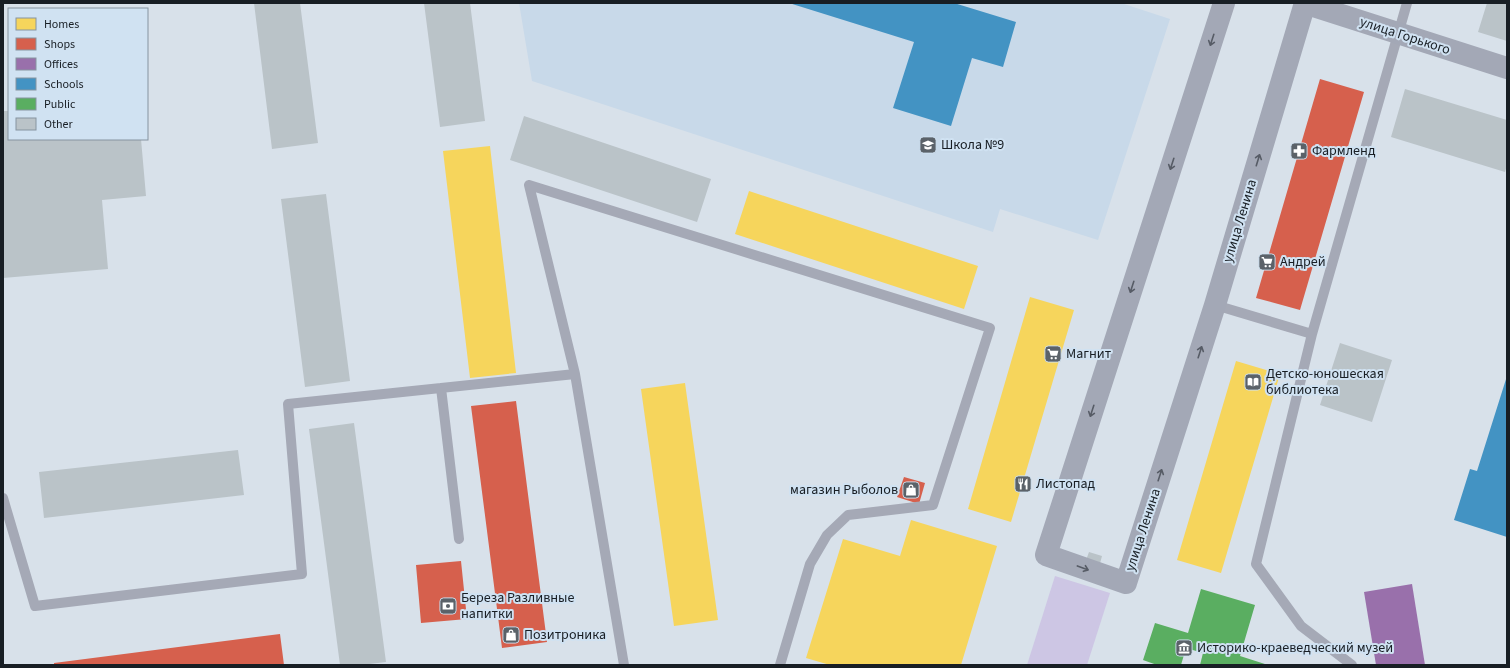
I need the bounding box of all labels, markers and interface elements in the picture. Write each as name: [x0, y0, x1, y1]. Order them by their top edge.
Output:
legend: [8, 8, 148, 140]
street label: улица Горького: [1357, 12, 1453, 60]
text: Homes: [44, 16, 79, 33]
one-way arrow: [1208, 34, 1216, 46]
text: Shops: [44, 36, 75, 53]
text: Offices: [44, 56, 78, 73]
text: Schools: [44, 76, 84, 93]
text: Public: [44, 96, 76, 113]
text: Other: [44, 116, 74, 133]
school or university icon: Школа №9: [918, 135, 938, 155]
place label: Школа №9: [941, 135, 1004, 155]
pharmacy icon: Фармленд: [1289, 141, 1309, 161]
place label: Фармленд: [1312, 141, 1376, 161]
one-way arrow: [1255, 154, 1262, 167]
one-way arrow: [1168, 157, 1175, 170]
street label: улица Ленина: [1218, 177, 1262, 265]
supermarket icon: Андрей: [1257, 252, 1277, 272]
place label: Андрей: [1280, 252, 1326, 272]
one-way arrow: [1128, 281, 1135, 294]
supermarket icon: Магнит: [1043, 344, 1063, 364]
place label: Магнит: [1066, 344, 1112, 364]
one-way arrow: [1197, 345, 1204, 358]
place label: Детско-юношеская библиотека: [1266, 364, 1384, 400]
library icon: Детско-юношеская библиотека: [1243, 372, 1263, 392]
one-way arrow: [1088, 404, 1095, 417]
one-way arrow: [1157, 469, 1164, 482]
restaurant icon: Листопад: [1013, 474, 1033, 494]
place label: Листопад: [1036, 474, 1096, 494]
place label: магазин Рыболов: [790, 480, 898, 500]
shop icon: магазин Рыболов: [901, 480, 921, 500]
street label: улица Ленина: [1120, 486, 1166, 574]
one-way arrow: [1077, 564, 1089, 572]
place label: Береза Разливные напитки: [461, 588, 575, 624]
bank icon: Береза Разливные напитки: [438, 596, 458, 616]
shop icon: Позитроника: [501, 625, 521, 645]
place label: Позитроника: [524, 625, 606, 645]
museum icon: Историко-краеведческий музей: [1174, 638, 1194, 658]
place label: Историко-краеведческий музей: [1197, 638, 1393, 658]

